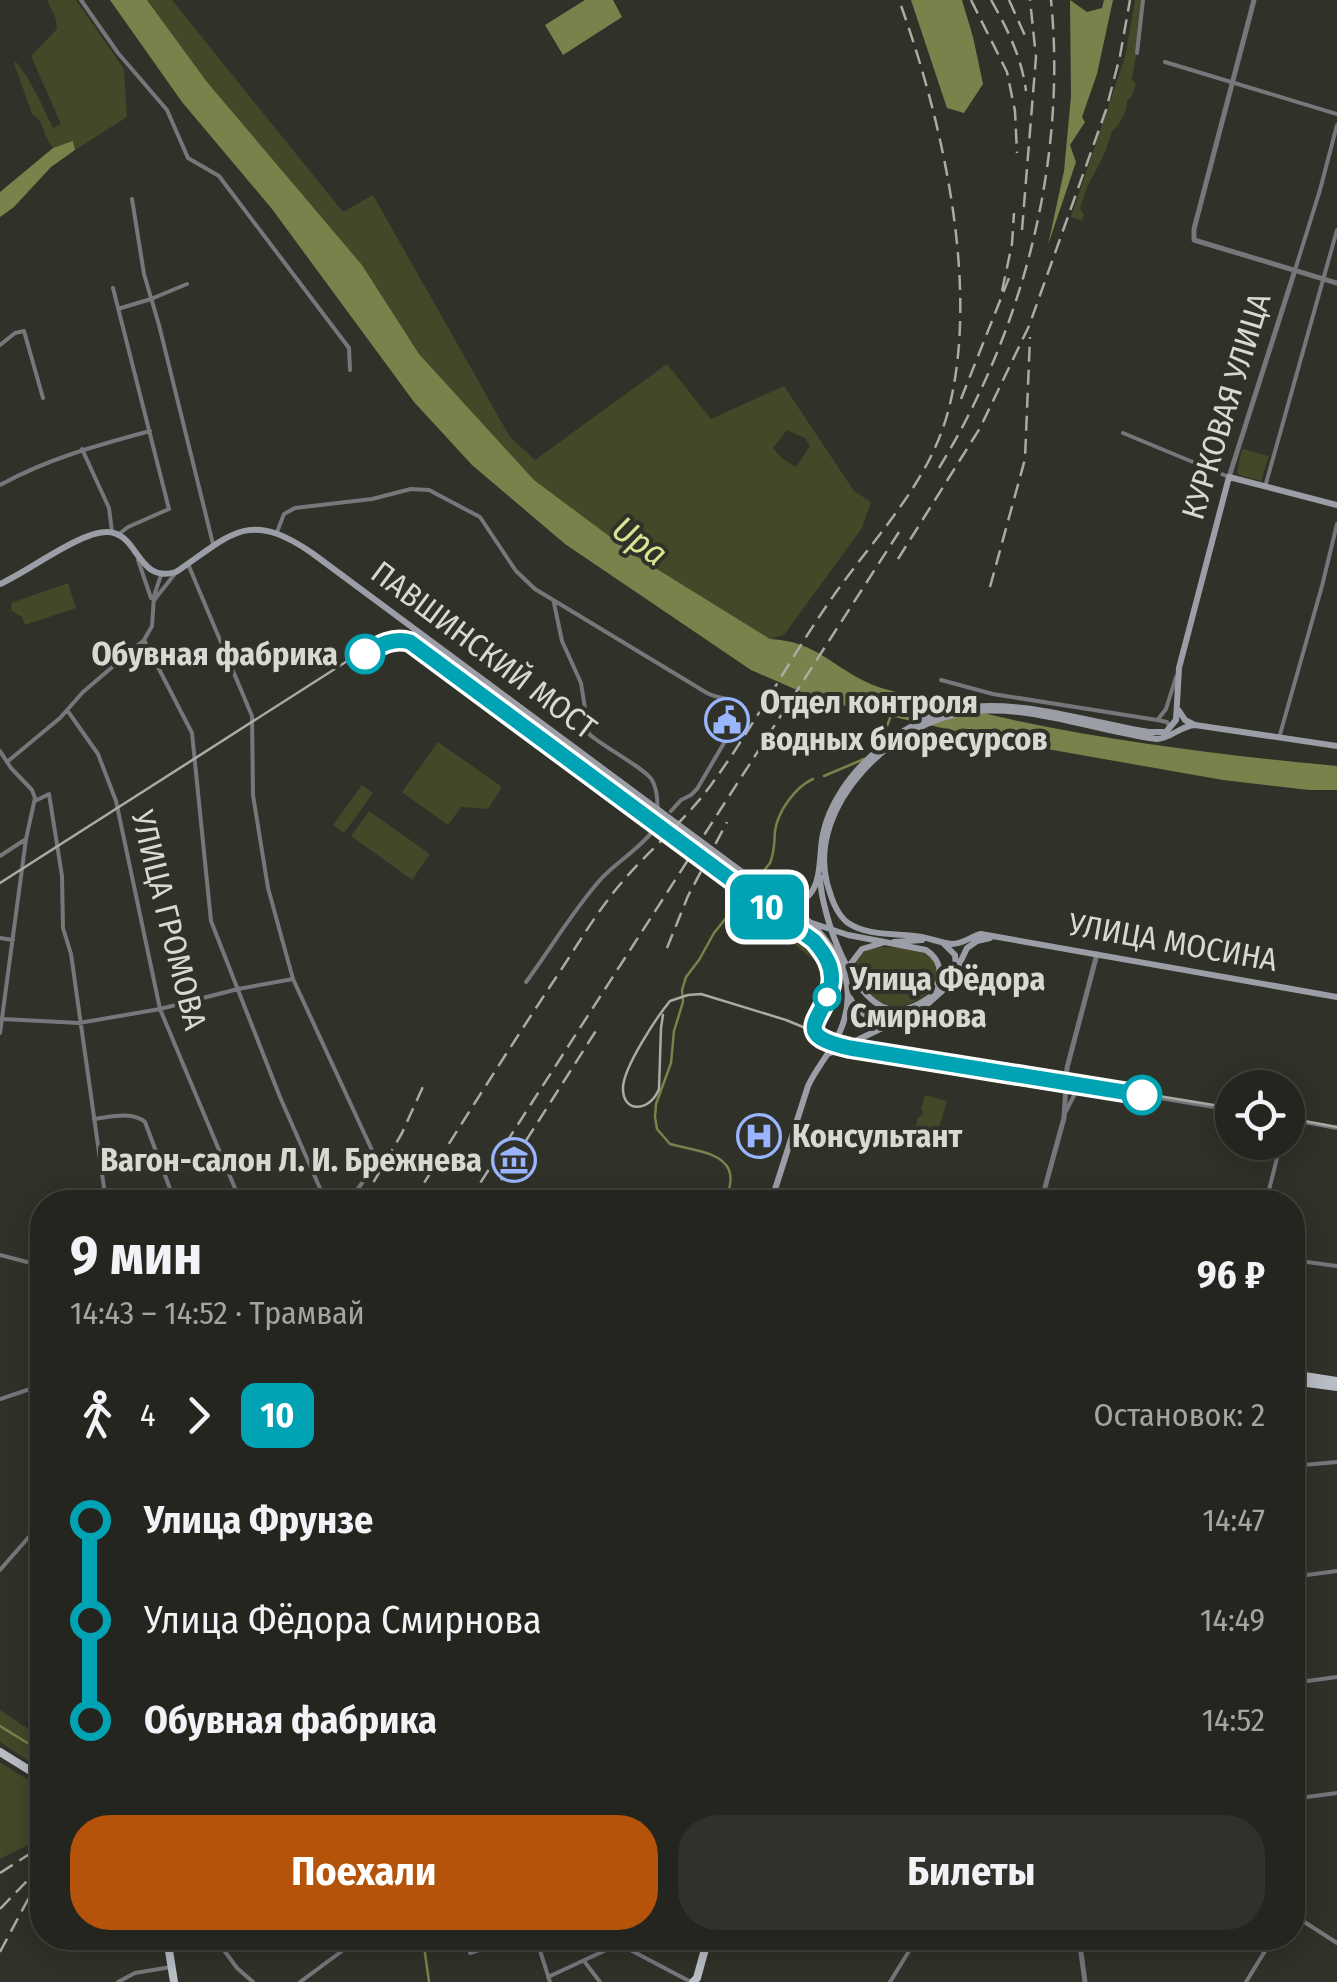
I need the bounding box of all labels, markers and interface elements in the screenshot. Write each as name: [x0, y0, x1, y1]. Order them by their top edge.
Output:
street label: КУРКОВАЯ УЛИЦА: [1174, 288, 1279, 524]
water label: Upa: [605, 507, 675, 575]
street label: ПАВШИНСКИЙ МОСТ: [364, 553, 604, 747]
place label: Обувная фабрика: [91, 635, 338, 673]
marker: Обувная фабрика: [346, 635, 384, 673]
place label: Отдел контроля водных биоресурсов: [760, 683, 1048, 758]
public building icon: Отдел контроля водных биоресурсов: [704, 697, 750, 743]
street label: УЛИЦА ГРОМОВА: [123, 805, 215, 1034]
line badge: 10: [722, 874, 812, 940]
text: 10: [750, 886, 784, 928]
street label: УЛИЦА МОСИНА: [1065, 905, 1280, 979]
place label: Улица Фёдора Смирнова: [849, 960, 1045, 1035]
marker: Улица Фёдора Смирнова: [814, 984, 840, 1010]
map controls: [1215, 1070, 1305, 1160]
button: locate: [1215, 1070, 1305, 1160]
unlabelled marker: [1123, 1076, 1161, 1114]
hospital icon: Консультант: [736, 1113, 782, 1159]
place label: Консультант: [792, 1117, 962, 1155]
museum icon: Вагон-салон Л. И. Брежнева: [491, 1137, 537, 1183]
place label: Вагон-салон Л. И. Брежнева: [100, 1141, 482, 1179]
text: 9 мин: [70, 1223, 202, 1289]
text: 96 ₽: [1197, 1252, 1265, 1298]
text: 14:43 – 14:52 · Трамвай: [70, 1294, 365, 1332]
icon: walk: [70, 1388, 125, 1443]
icon: forward: [171, 1388, 226, 1443]
text: 10: [261, 1394, 294, 1436]
text: 4: [140, 1396, 156, 1434]
text: Остановок: 2: [1093, 1396, 1265, 1434]
text: Улица Фрунзе: [144, 1497, 373, 1543]
text: 14:47: [1203, 1501, 1265, 1539]
text: Улица Фёдора Смирнова: [144, 1597, 542, 1643]
text: 14:49: [1200, 1601, 1265, 1639]
text: Обувная фабрика: [144, 1697, 437, 1743]
text: 14:52: [1202, 1701, 1265, 1739]
button: Поехали: [70, 1815, 658, 1930]
button: Билеты: [678, 1815, 1265, 1930]

